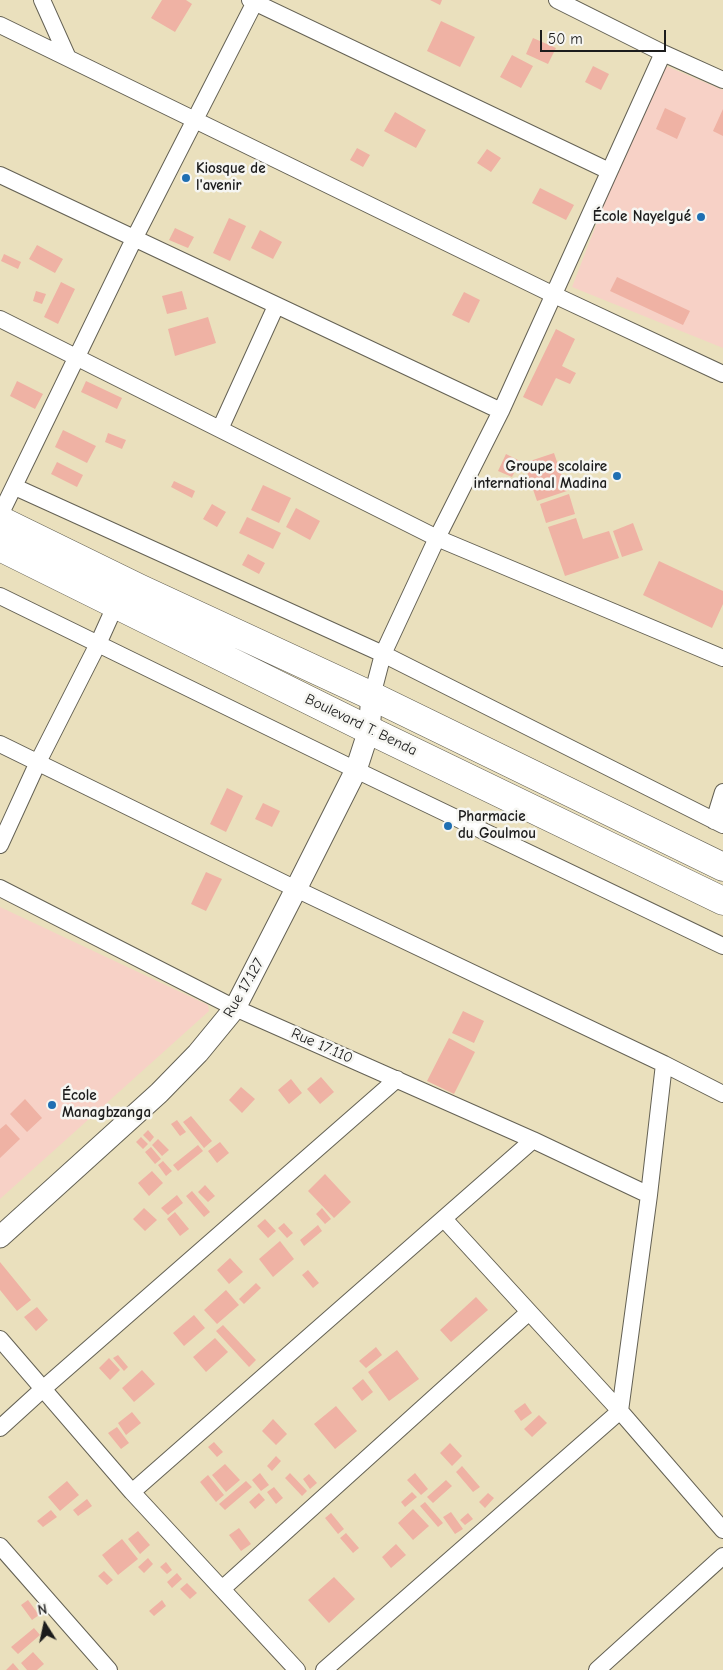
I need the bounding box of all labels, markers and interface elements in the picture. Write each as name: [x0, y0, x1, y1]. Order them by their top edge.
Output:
scale bar: [543, 20, 669, 52]
text: 50 m: [548, 30, 583, 48]
place label: Kiosque de l'avenir: [196, 160, 266, 195]
marker: Kiosque de l'avenir: [180, 172, 192, 184]
place label: École Nayelgué: [593, 208, 691, 226]
marker: École Nayelgué: [695, 211, 707, 223]
place label: Groupe scolaire international Madina: [474, 458, 607, 493]
marker: Groupe scolaire international Madina: [611, 470, 623, 482]
street label: Boulevard T. Benda: [302, 690, 420, 760]
place label: Pharmacie du Goulmou: [458, 808, 536, 843]
marker: Pharmacie du Goulmou: [442, 820, 454, 832]
street label: Rue 17.127: [220, 955, 268, 1021]
street label: Rue 17.110: [288, 1024, 356, 1068]
place label: École Managbzanga: [62, 1087, 151, 1122]
marker: École Managbzanga: [46, 1099, 58, 1111]
north arrow: [20, 1600, 70, 1650]
text: N: [36, 1601, 48, 1619]

